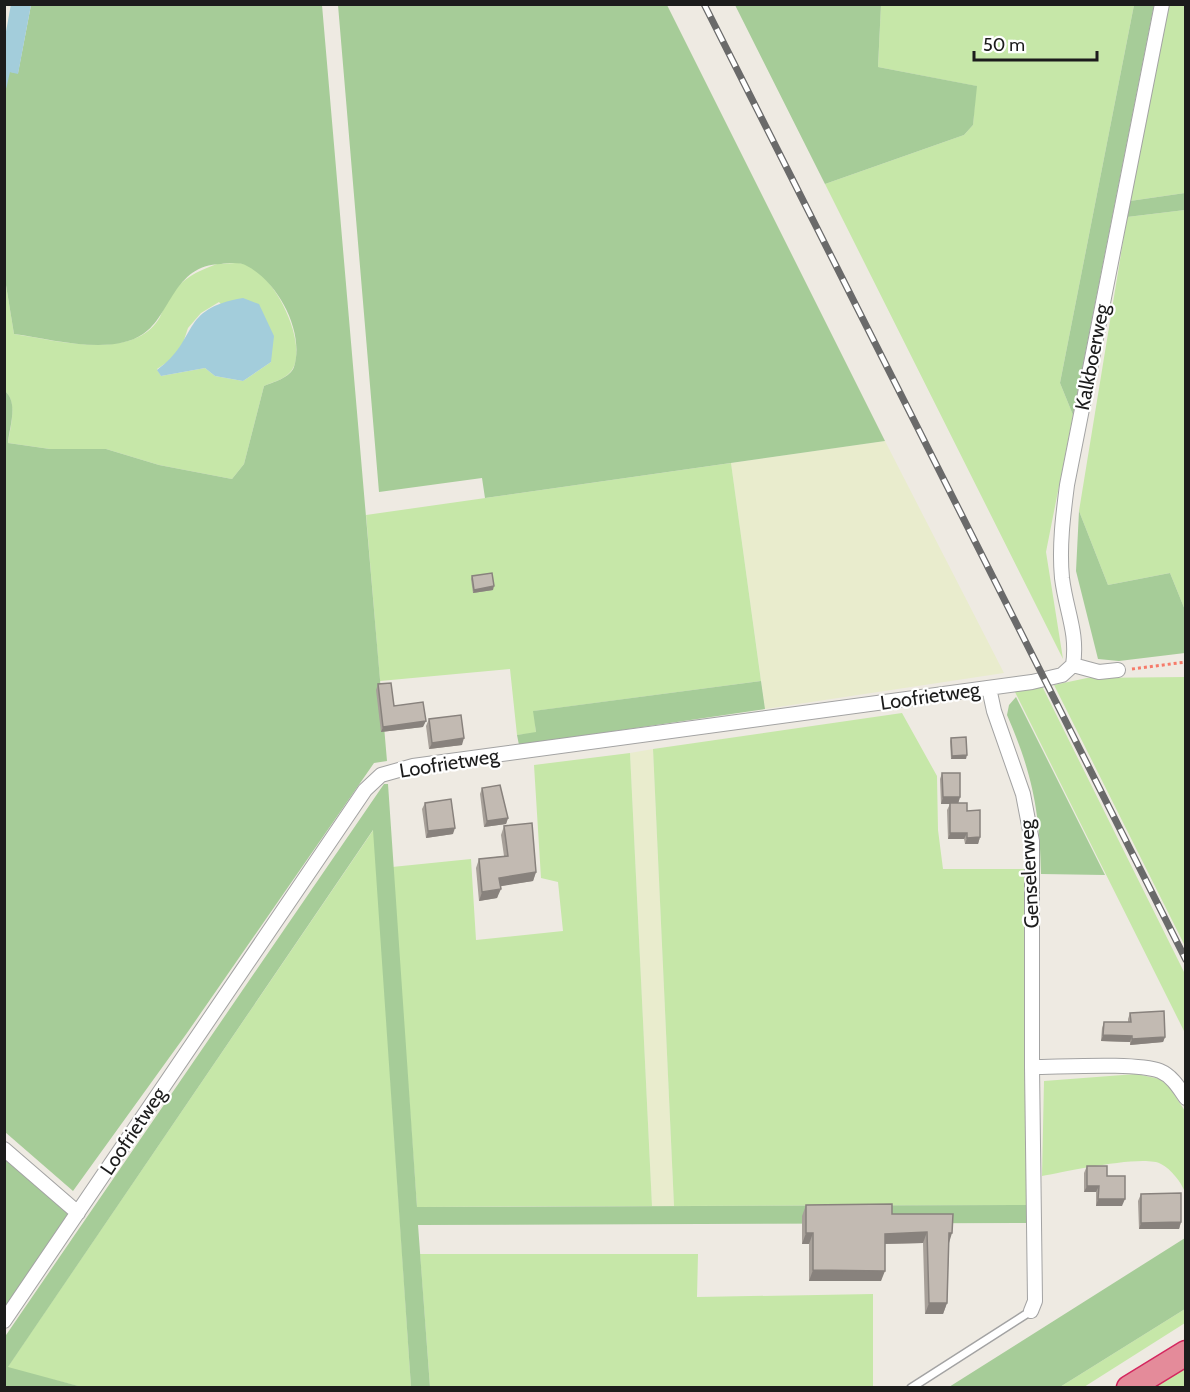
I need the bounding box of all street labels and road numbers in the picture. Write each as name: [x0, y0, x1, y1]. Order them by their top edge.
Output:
street label: Kalkboerweg: [1070, 301, 1114, 412]
street label: Loofrietweg: [879, 677, 982, 715]
street label: Loofrietweg: [397, 743, 502, 783]
street label: Genselerweg: [1014, 818, 1044, 929]
street label: Loofrietweg: [95, 1082, 172, 1179]

